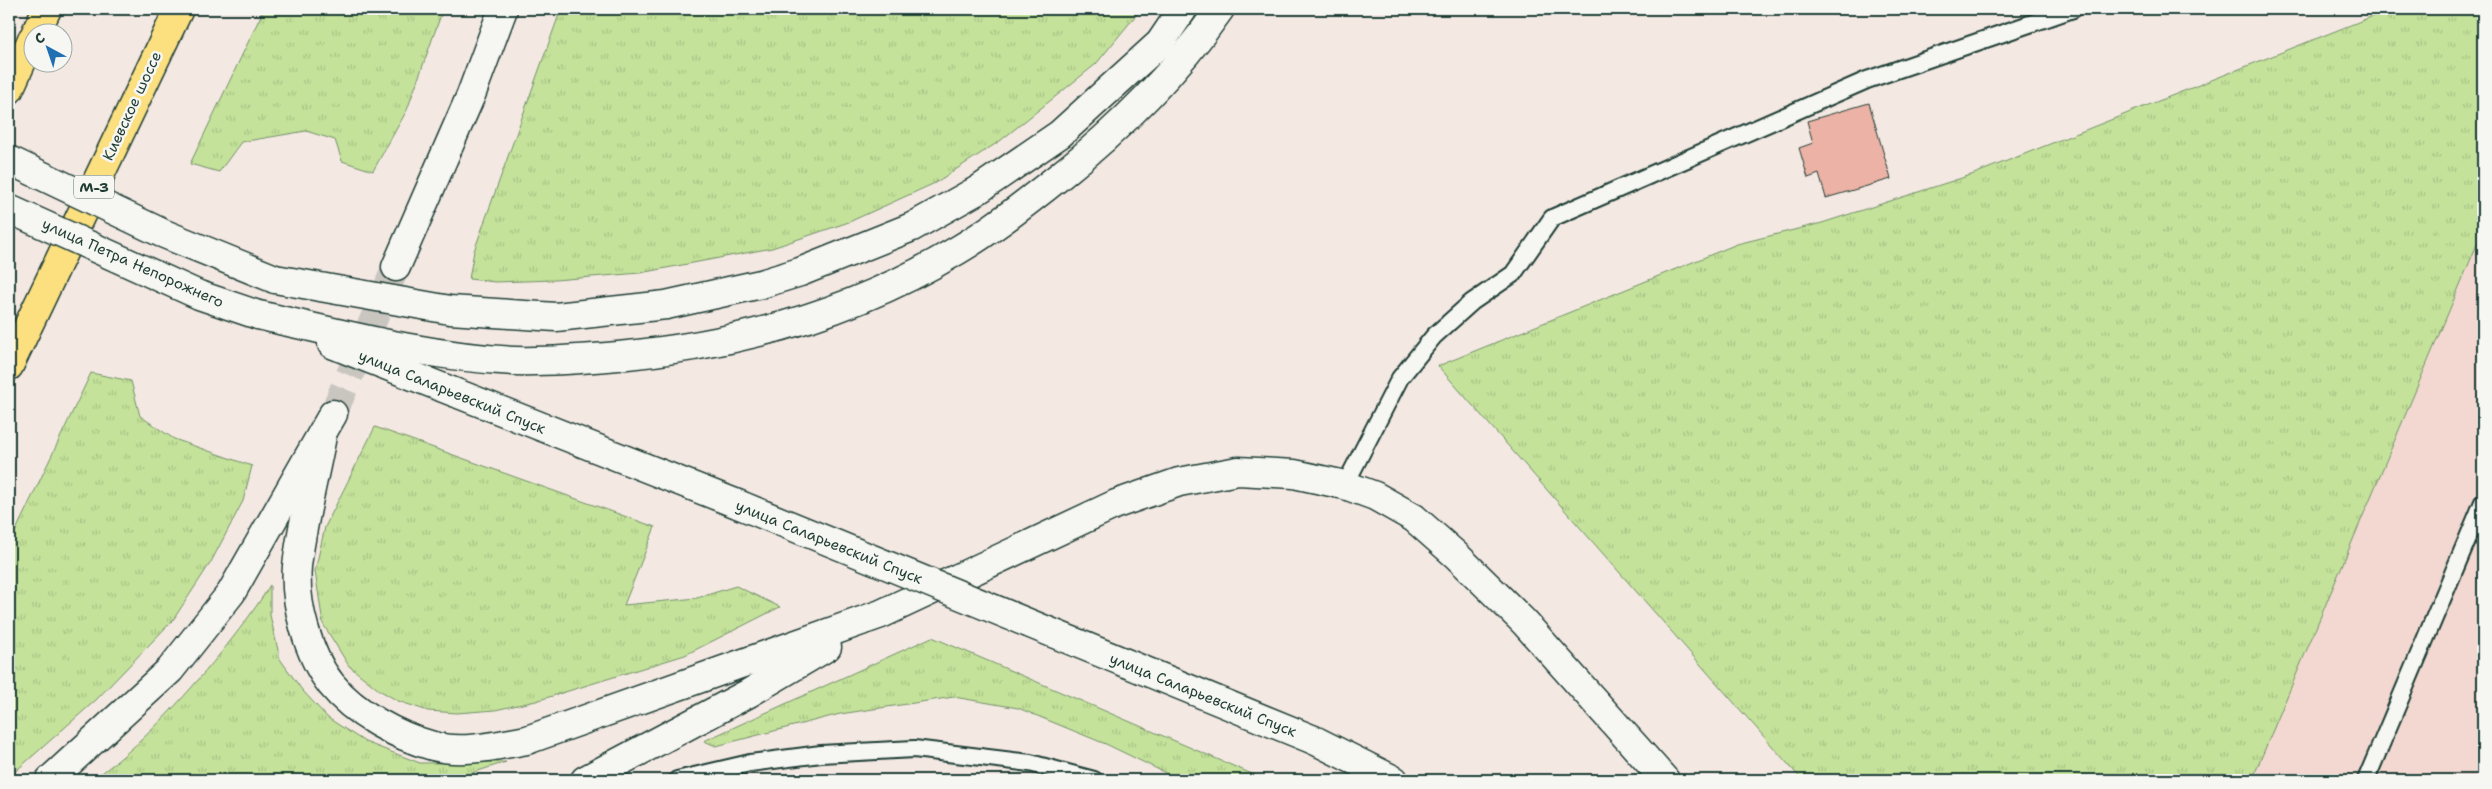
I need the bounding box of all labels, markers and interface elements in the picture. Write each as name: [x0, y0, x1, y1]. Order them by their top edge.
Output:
north arrow: [22, 22, 72, 72]
text: С: [31, 28, 49, 48]
street label: Киевское шоссе: [98, 48, 166, 164]
road number: М-3: [74, 176, 114, 198]
street label: улица Петра Непорожнего: [39, 214, 227, 312]
street label: улица Саларьевский Спуск: [356, 345, 548, 439]
street label: улица Саларьевский Спуск: [733, 495, 925, 589]
street label: улица Саларьевский Спуск: [1107, 648, 1299, 742]

